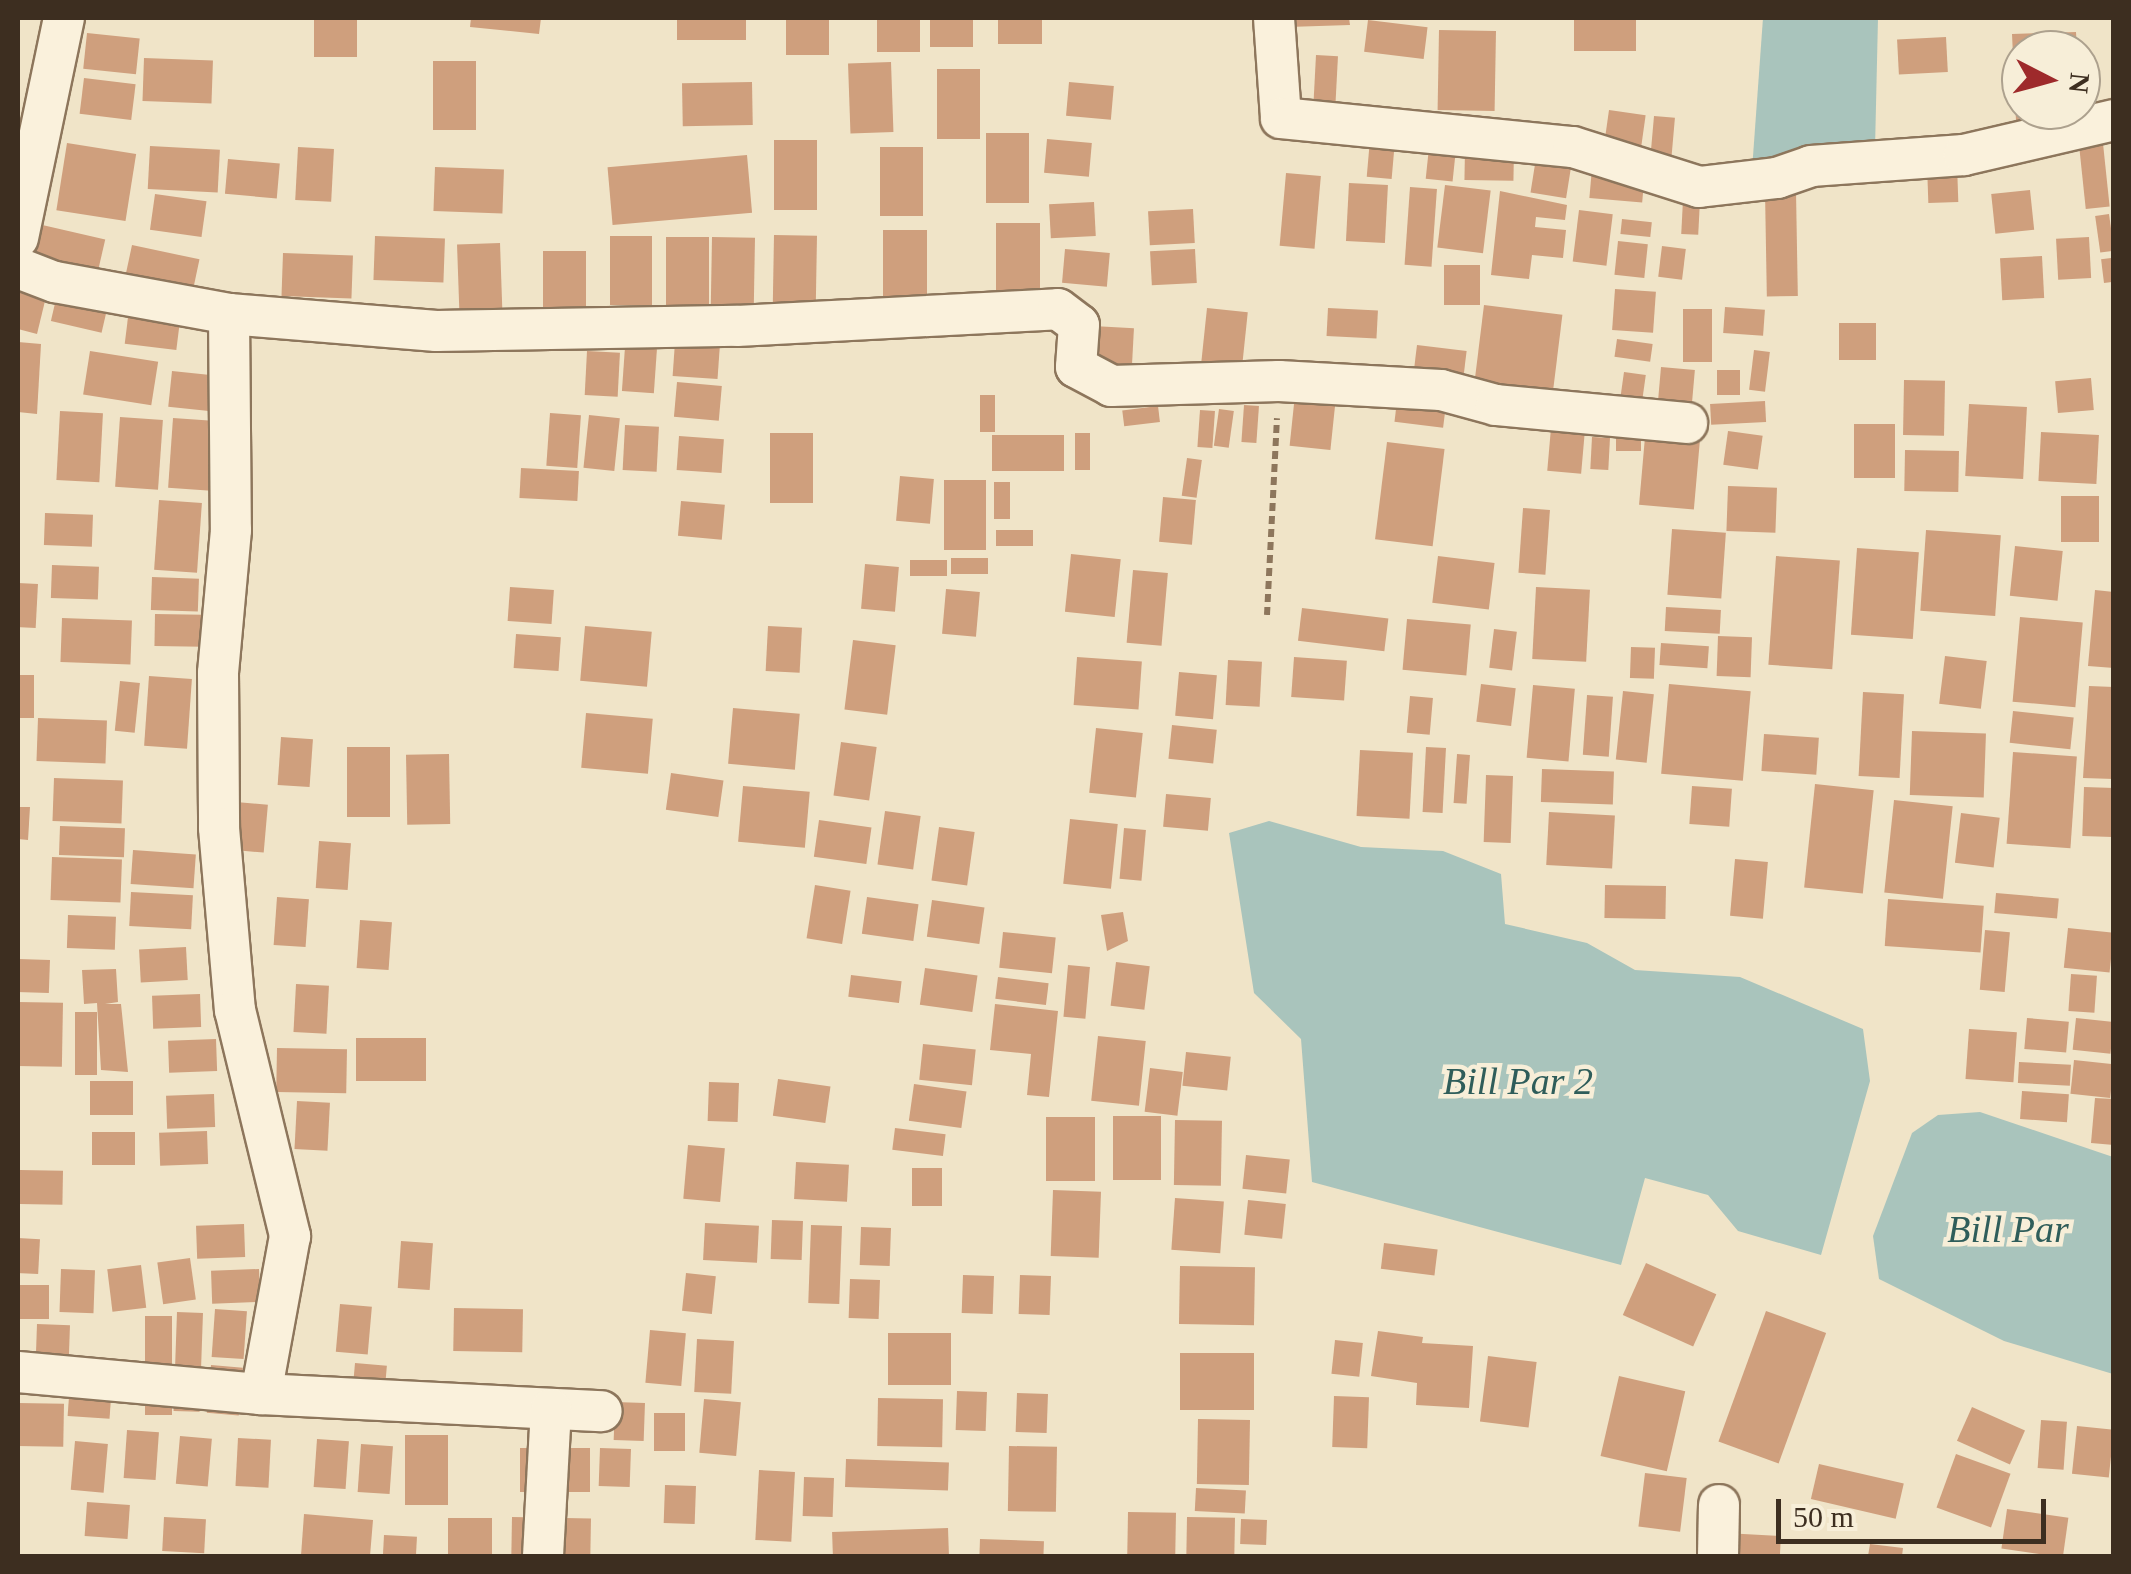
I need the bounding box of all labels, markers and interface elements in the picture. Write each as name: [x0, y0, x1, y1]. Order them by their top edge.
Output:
north arrow: [2001, 30, 2101, 130]
text: N: [2063, 71, 2096, 95]
water label: Bill Par 2: [1443, 1059, 1593, 1105]
water label: Bill Par: [1947, 1207, 2069, 1253]
scale bar: [1781, 1479, 2051, 1541]
text: 50 m: [1793, 1500, 1854, 1533]

